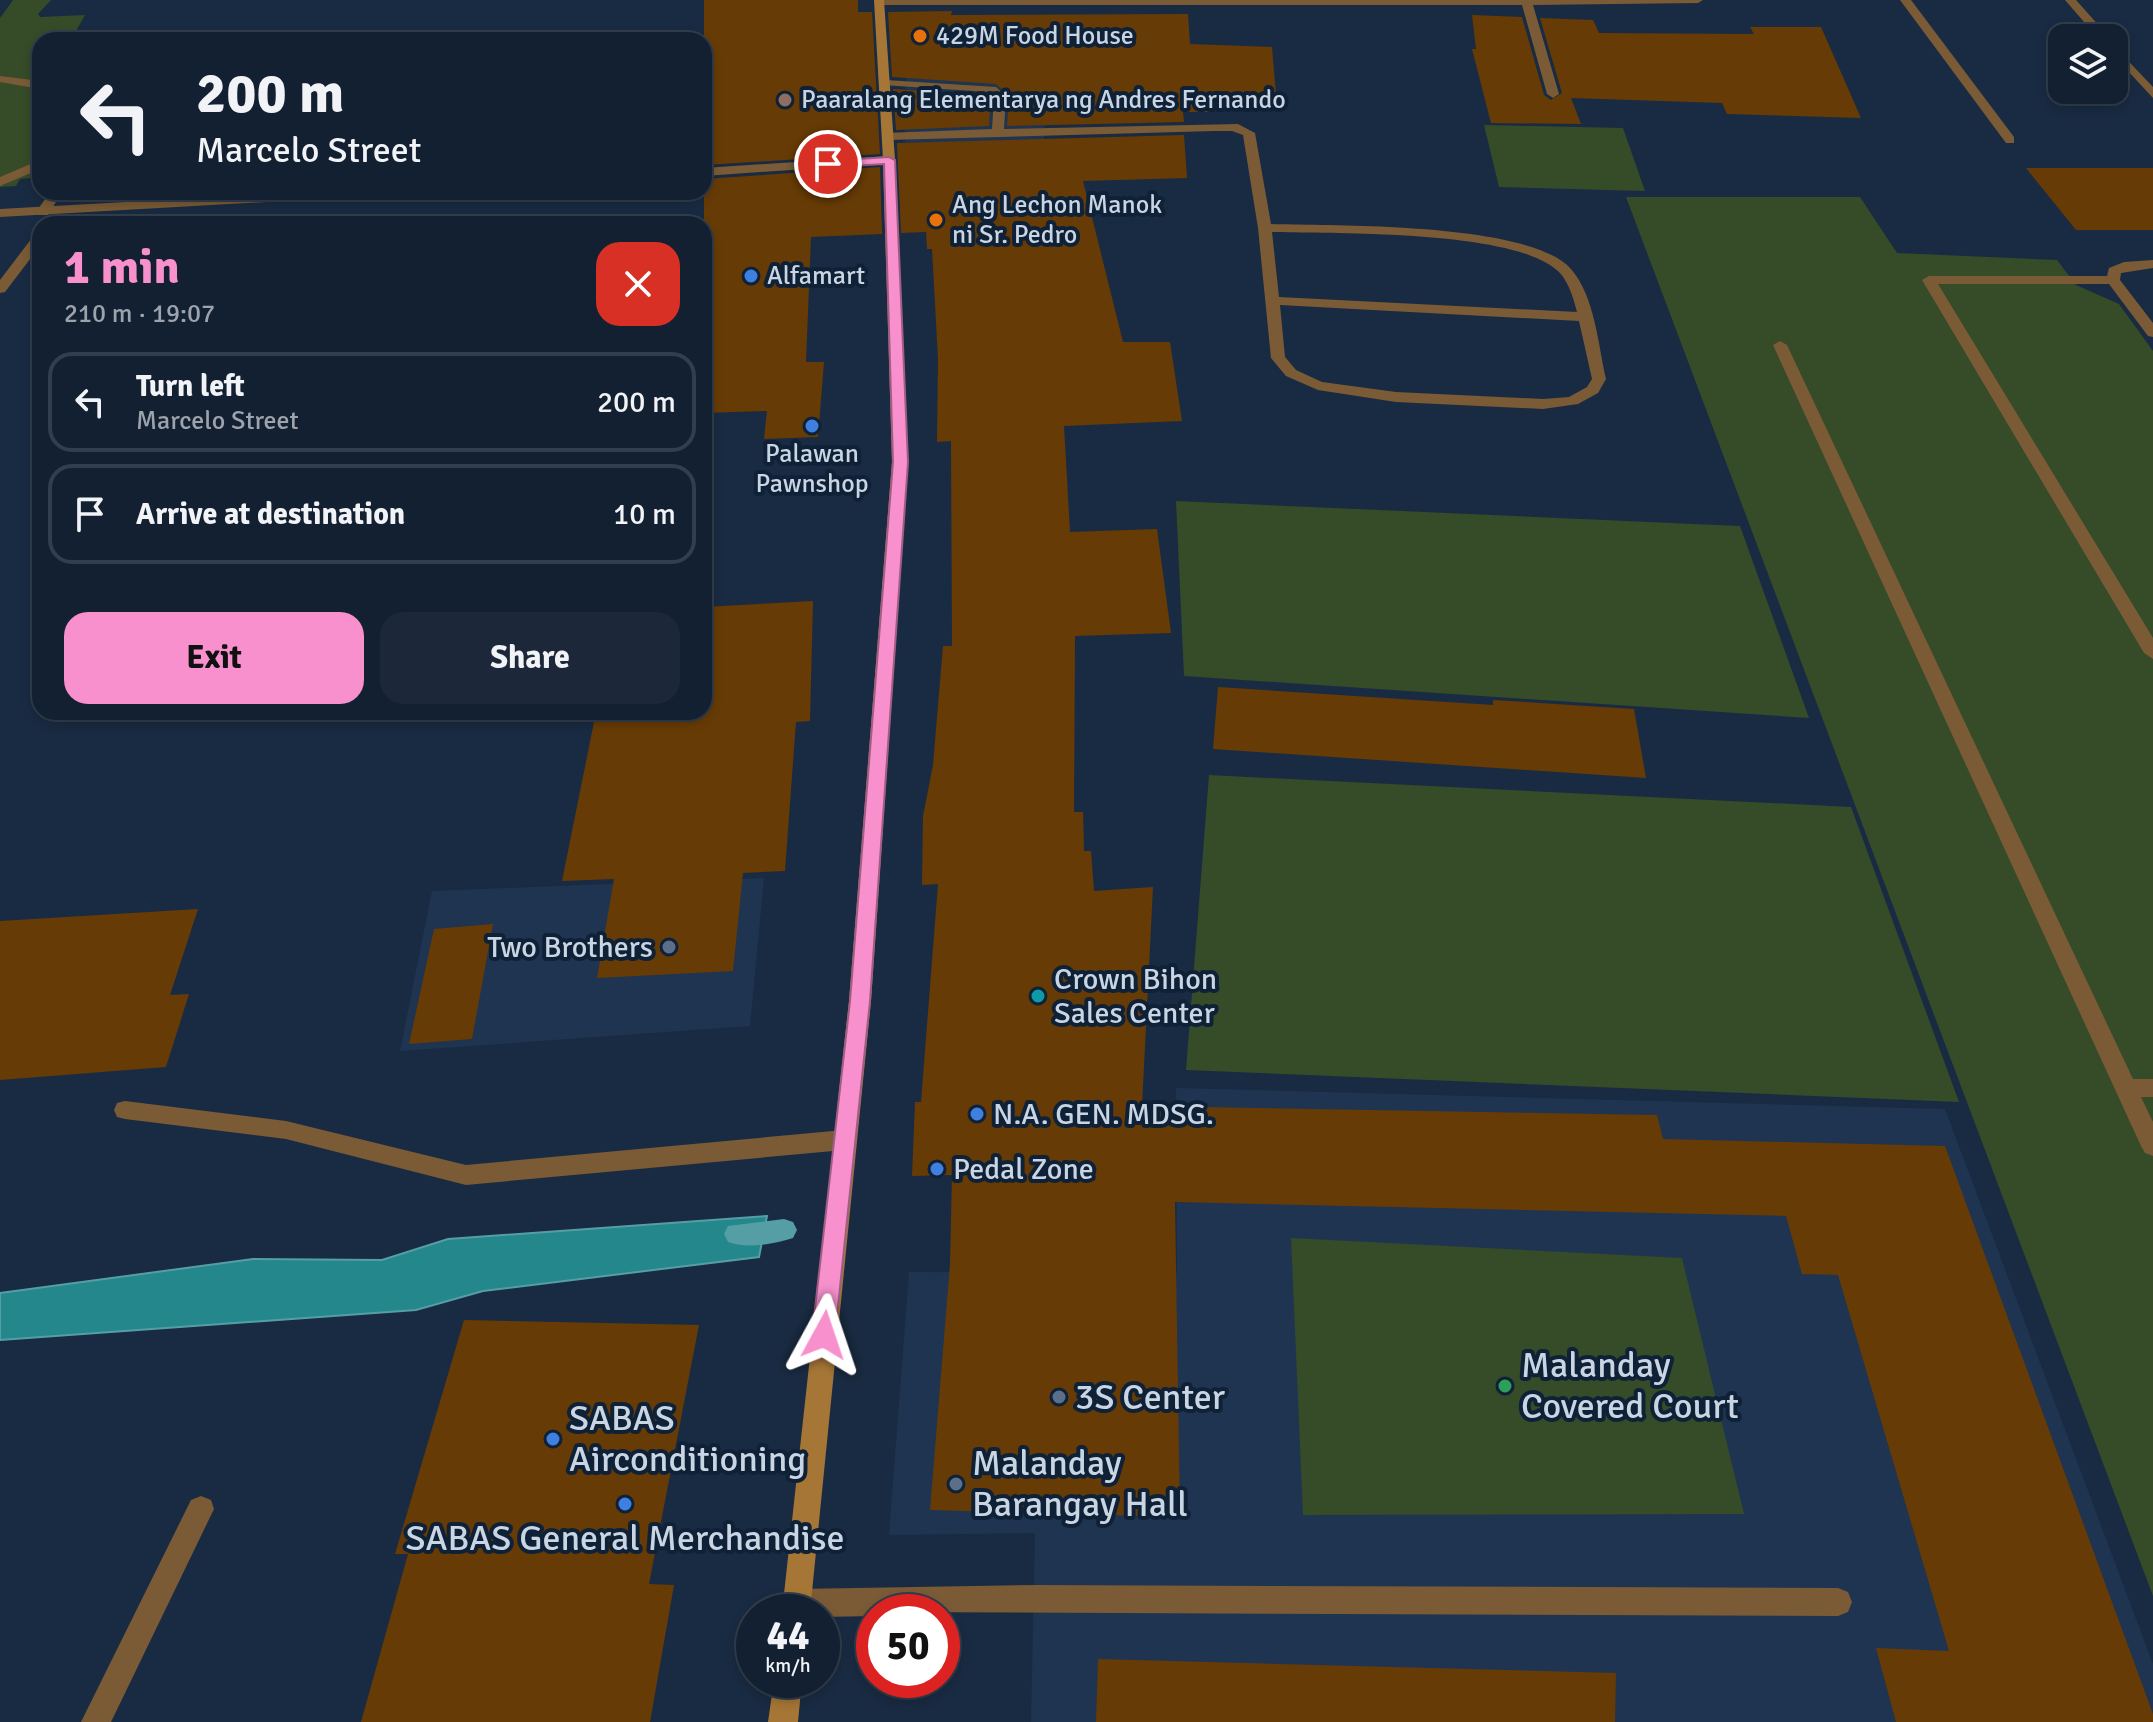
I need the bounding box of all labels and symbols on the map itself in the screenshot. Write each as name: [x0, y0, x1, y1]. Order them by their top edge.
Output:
place label: 429M Food House: [936, 20, 1134, 52]
marker: 429M Food House: [911, 27, 929, 45]
place label: Paaralang Elementarya ng Andres Fernando: [801, 84, 1286, 116]
marker: Paaralang Elementarya ng Andres Fernando: [776, 91, 794, 109]
pin: [794, 130, 862, 198]
place label: Ang Lechon Manok ni Sr. Pedro: [952, 189, 1162, 251]
marker: Ang Lechon Manok ni Sr. Pedro: [927, 211, 945, 229]
place label: Alfamart: [767, 260, 865, 292]
marker: Alfamart: [742, 267, 760, 285]
marker: Palawan Pawnshop: [803, 417, 821, 435]
place label: Palawan Pawnshop: [756, 438, 868, 500]
place label: Two Brothers: [487, 929, 653, 966]
marker: Two Brothers: [660, 938, 678, 956]
place label: Crown Bihon Sales Center: [1054, 961, 1217, 1032]
marker: Crown Bihon Sales Center: [1029, 987, 1047, 1005]
place label: N.A. GEN. MDSG.: [993, 1096, 1214, 1133]
marker: N.A. GEN. MDSG.: [968, 1105, 986, 1123]
place label: Pedal Zone: [953, 1151, 1094, 1188]
marker: Pedal Zone: [928, 1160, 946, 1178]
position arrow: [782, 1293, 866, 1377]
place label: Malanday Covered Court: [1521, 1343, 1739, 1429]
place label: 3S Center: [1075, 1375, 1226, 1420]
marker: Malanday Covered Court: [1496, 1377, 1514, 1395]
marker: 3S Center: [1050, 1388, 1068, 1406]
place label: SABAS Airconditioning: [569, 1396, 806, 1482]
marker: SABAS Airconditioning: [544, 1430, 562, 1448]
place label: Malanday Barangay Hall: [972, 1441, 1188, 1527]
marker: Malanday Barangay Hall: [947, 1475, 965, 1493]
marker: SABAS General Merchandise: [616, 1495, 634, 1513]
place label: SABAS General Merchandise: [406, 1516, 844, 1561]
speed limit sign: 50: [856, 1594, 960, 1698]

